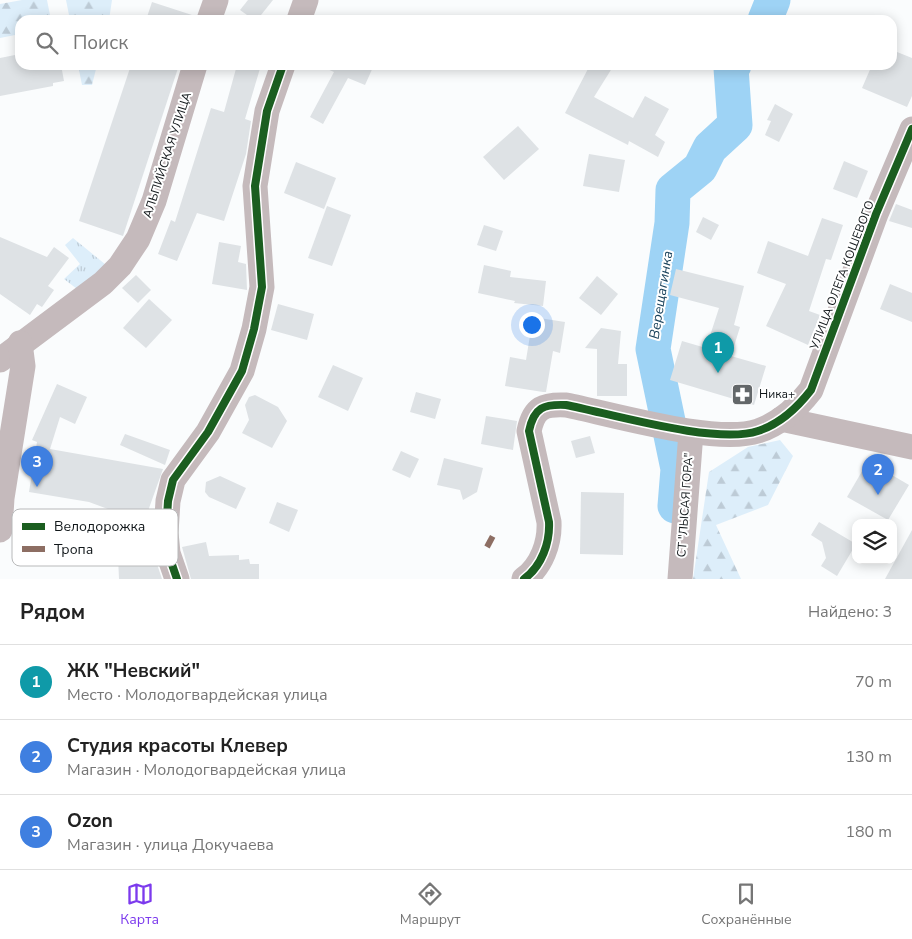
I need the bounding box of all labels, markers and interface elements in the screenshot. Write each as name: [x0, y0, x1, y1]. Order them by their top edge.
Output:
search box: [15, 15, 897, 70]
icon: search: [33, 29, 61, 57]
text: Поиск: [73, 30, 128, 56]
street label: АЛЬПИЙСКАЯ УЛИЦА: [139, 90, 195, 220]
street label: УЛИЦА ОЛЕГА КОШЕВОГО: [806, 198, 878, 353]
water label: Верещагинка: [645, 249, 677, 341]
your location: [519, 312, 545, 338]
pin: 1: [702, 332, 734, 373]
pharmacy icon: Ника+: [731, 382, 755, 406]
place label: Ника+: [759, 386, 795, 402]
pin: 3: [21, 446, 53, 487]
street label: СТ "ЛЫСАЯ ГОРА": [673, 452, 697, 558]
pin: 2: [862, 454, 894, 495]
legend: [12, 509, 178, 566]
text: Велодорожка: [54, 517, 145, 536]
map controls: [852, 519, 897, 564]
button: layers: [852, 519, 897, 564]
text: Тропа: [54, 540, 93, 559]
text: Рядом: [20, 598, 85, 626]
text: Найдено: 3: [808, 601, 892, 623]
text: ЖК "Невский": [67, 658, 200, 684]
text: 1: [31, 671, 41, 693]
text: 70 m: [855, 671, 892, 693]
text: Место · Молодогвардейская улица: [67, 684, 328, 706]
text: Студия красоты Клевер: [67, 733, 288, 759]
text: 2: [31, 746, 41, 768]
text: 130 m: [845, 746, 892, 768]
text: Магазин · Молодогвардейская улица: [67, 759, 346, 781]
text: Ozon: [67, 808, 113, 834]
text: 3: [31, 821, 41, 843]
text: 180 m: [845, 821, 892, 843]
text: Магазин · улица Докучаева: [67, 834, 274, 856]
tab: Карта: [120, 880, 159, 929]
tab: Маршрут: [400, 880, 460, 929]
tab: Сохранённые: [701, 880, 792, 929]

